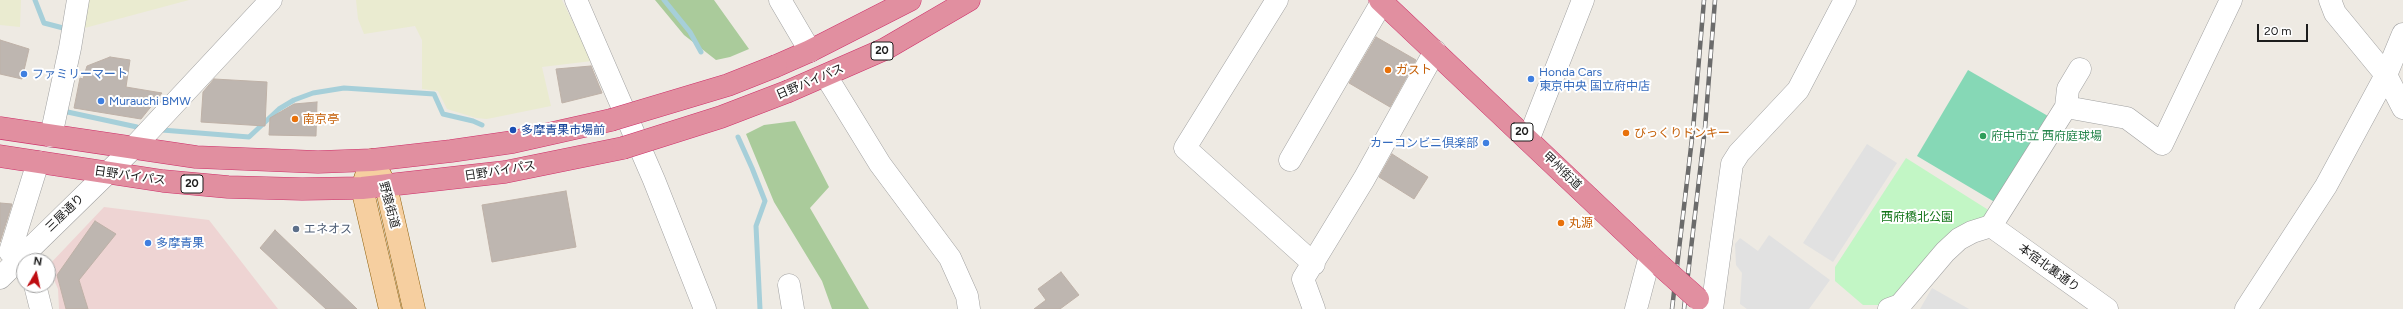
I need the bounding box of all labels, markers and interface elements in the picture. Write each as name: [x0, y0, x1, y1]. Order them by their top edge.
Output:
scale bar: [2259, 16, 2310, 42]
text: 20 m: [2264, 24, 2292, 38]
road number: 20: [871, 42, 893, 60]
street label: 日野バイパス: [774, 61, 846, 103]
place label: ガスト: [1396, 63, 1432, 77]
marker: ガスト: [1383, 65, 1393, 75]
place label: Honda Cars 東京中央 国立府中店: [1539, 65, 1650, 93]
place label: ファミリーマート: [32, 67, 128, 81]
marker: ファミリーマート: [19, 69, 29, 79]
marker: Honda Cars 東京中央 国立府中店: [1526, 74, 1536, 84]
place label: Murauchi BMW: [109, 94, 191, 108]
marker: Murauchi BMW: [96, 96, 106, 106]
place label: 南京亭: [303, 112, 339, 126]
marker: 南京亭: [290, 114, 300, 124]
place label: 多摩青果市場前: [521, 123, 605, 137]
road number: 20: [1511, 123, 1533, 141]
marker: 多摩青果市場前: [508, 125, 518, 135]
place label: びっくりドンキー: [1634, 126, 1730, 140]
marker: びっくりドンキー: [1621, 128, 1631, 138]
place label: 府中市立 西府庭球場: [1991, 129, 2102, 143]
marker: 府中市立 西府庭球場: [1978, 131, 1988, 141]
place label: カーコンビニ倶楽部: [1370, 136, 1478, 150]
marker: カーコンビニ倶楽部: [1481, 138, 1491, 148]
street label: 甲州街道: [1540, 149, 1584, 193]
street label: 日野バイパス: [463, 158, 537, 184]
street label: 日野バイパス: [93, 164, 167, 188]
road number: 20: [181, 175, 203, 193]
street label: 野猿街道: [376, 180, 402, 230]
street label: 三屋通り: [43, 191, 87, 235]
park label: 西府橋北公園: [1881, 210, 1953, 224]
place label: 丸源: [1569, 216, 1593, 230]
marker: 丸源: [1556, 218, 1566, 228]
place label: エネオス: [304, 222, 352, 236]
marker: エネオス: [291, 224, 301, 234]
place label: 多摩青果: [156, 236, 204, 250]
marker: 多摩青果: [143, 238, 153, 248]
street label: 本宿北裏通り: [2016, 241, 2082, 295]
north arrow: [16, 253, 56, 293]
text: N: [33, 255, 43, 269]

